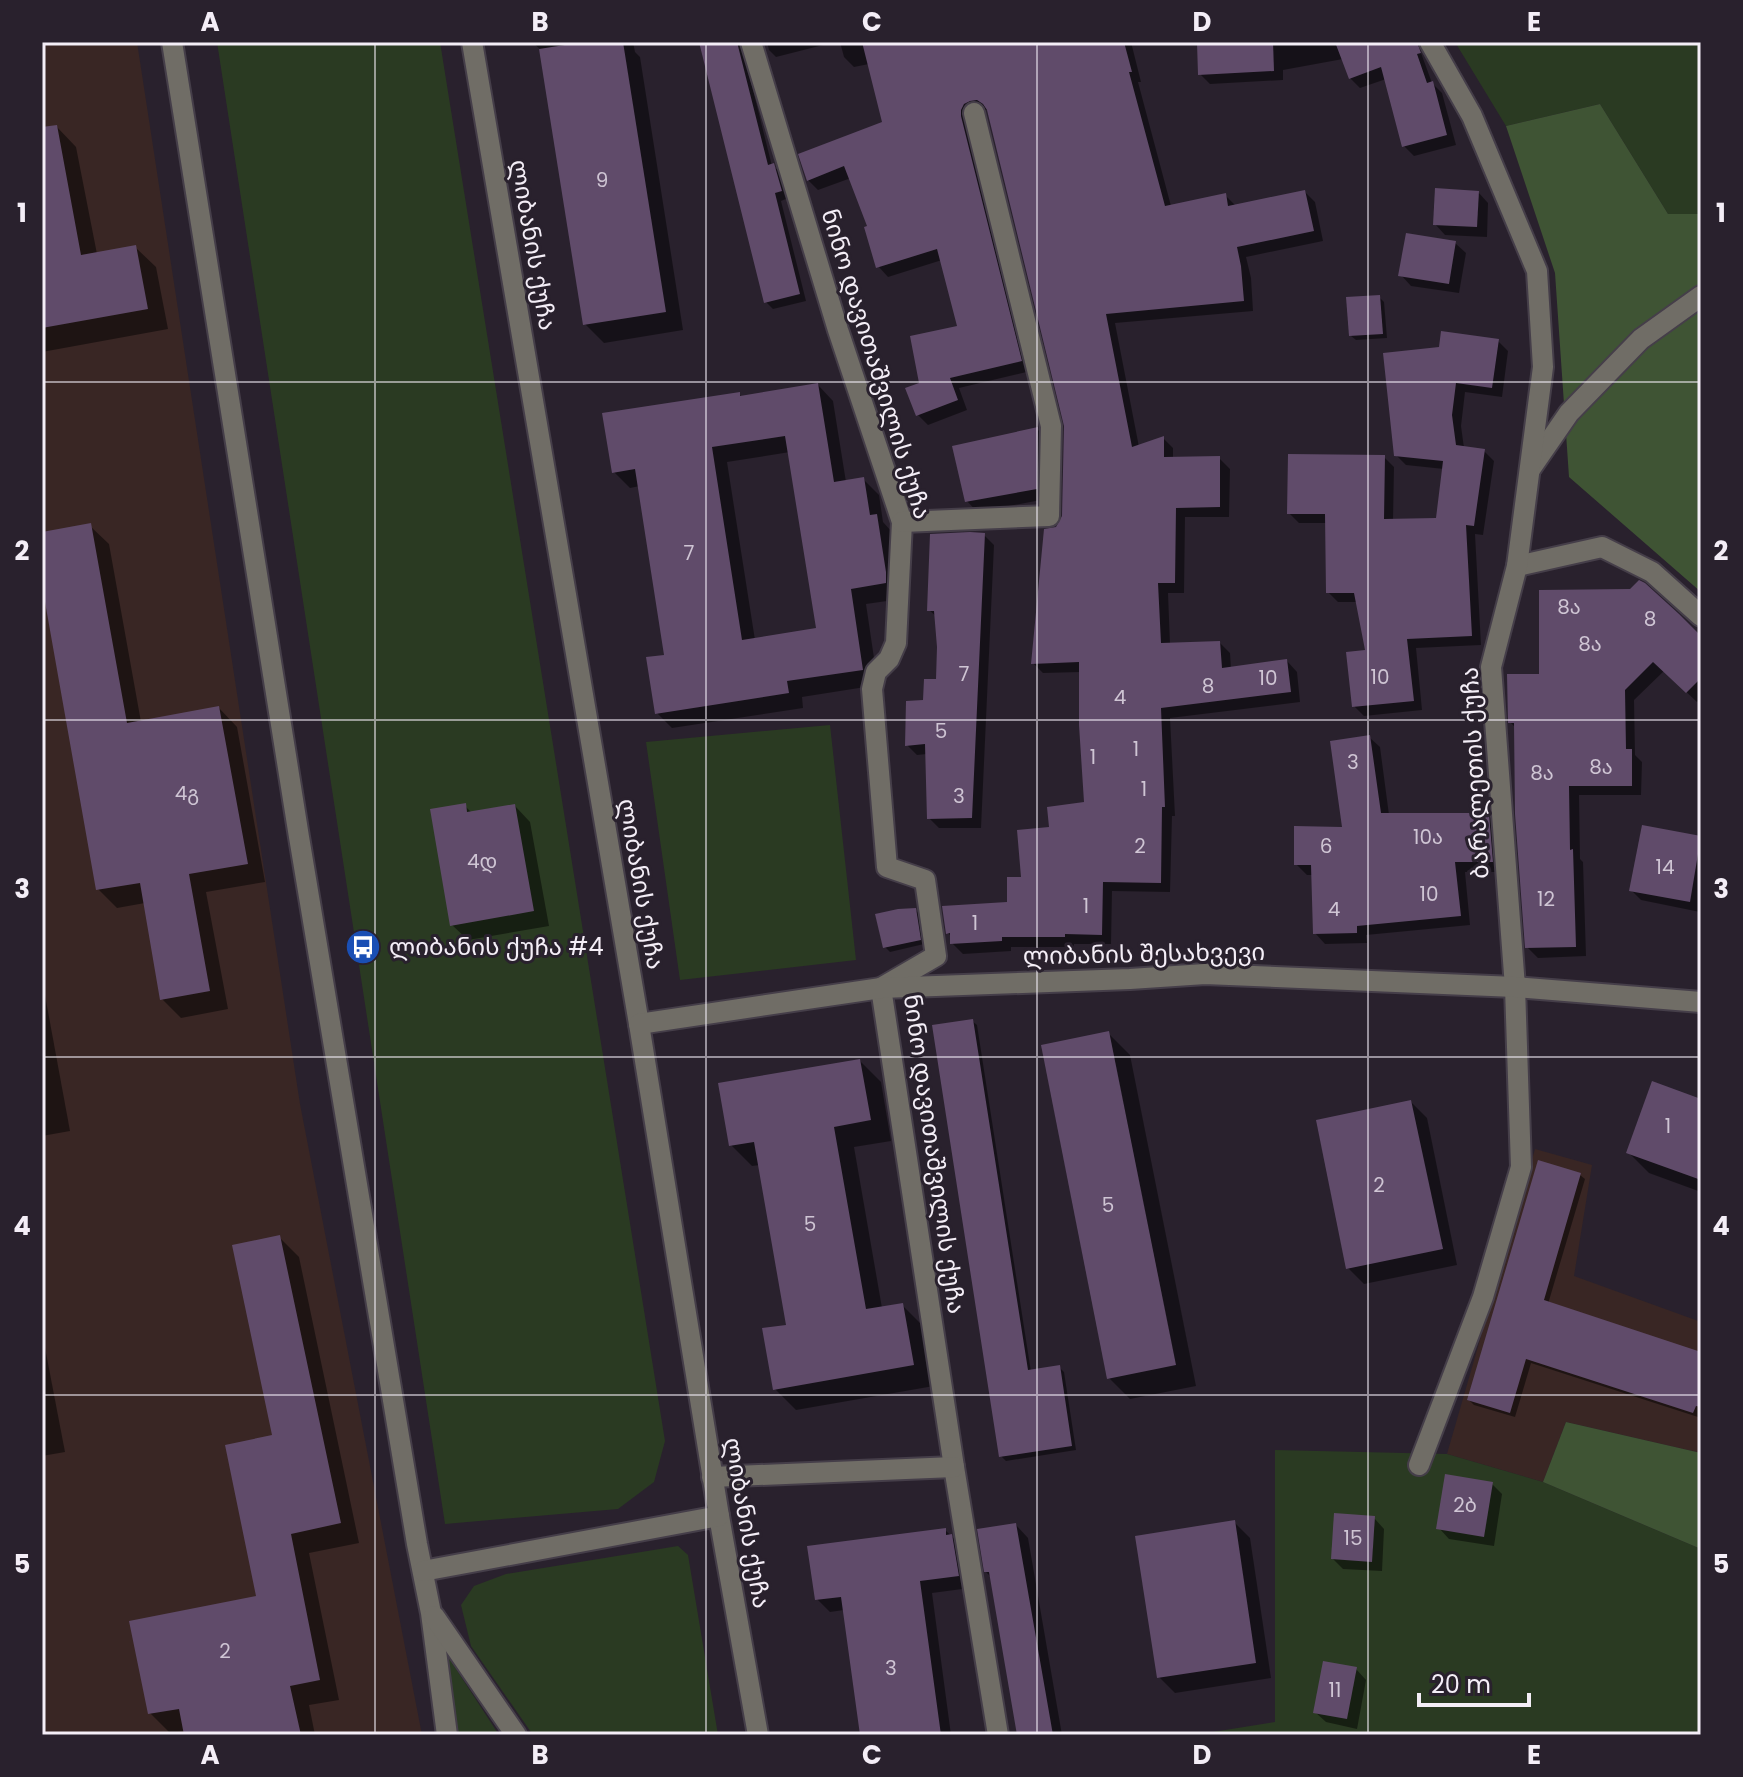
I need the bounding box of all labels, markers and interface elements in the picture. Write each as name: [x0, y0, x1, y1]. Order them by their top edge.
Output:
text: A: [200, 4, 220, 40]
text: B: [531, 4, 549, 40]
text: C: [862, 4, 882, 40]
text: D: [1193, 4, 1212, 40]
text: E: [1527, 4, 1541, 40]
street label: ლიბანის ქუჩა: [502, 157, 565, 333]
house number: 9: [596, 166, 608, 194]
text: 1: [17, 195, 27, 231]
text: 1: [1716, 195, 1726, 231]
street label: ნინო დავითაშვილის ქუჩა: [814, 205, 939, 523]
text: 2: [15, 533, 30, 569]
text: 2: [1714, 533, 1729, 569]
house number: 7: [684, 539, 695, 567]
house number: 8ა: [1557, 593, 1581, 621]
house number: 8: [1644, 605, 1656, 633]
house number: 8ა: [1578, 630, 1602, 658]
house number: 7: [959, 660, 970, 688]
house number: 10: [1371, 663, 1389, 691]
house number: 10: [1259, 664, 1277, 692]
street label: ბარალეთის ქუჩა: [1452, 666, 1497, 880]
house number: 8: [1202, 672, 1214, 700]
house number: 4: [1114, 683, 1126, 711]
house number: 5: [935, 717, 947, 745]
house number: 1: [1133, 735, 1139, 763]
house number: 1: [1090, 743, 1096, 771]
house number: 3: [1347, 748, 1359, 776]
house number: 8ა: [1589, 753, 1613, 781]
house number: 8ა: [1530, 759, 1554, 787]
house number: 1: [1141, 775, 1147, 803]
house number: 4გ: [175, 779, 199, 807]
house number: 3: [953, 782, 965, 810]
street label: ლიბანის ქუჩა: [610, 796, 673, 972]
house number: 10ა: [1413, 823, 1443, 851]
house number: 2: [1134, 832, 1146, 860]
house number: 6: [1320, 832, 1332, 860]
house number: 4დ: [467, 847, 497, 875]
house number: 14: [1656, 853, 1674, 881]
text: 3: [14, 871, 30, 907]
text: 3: [1713, 871, 1729, 907]
house number: 10: [1420, 880, 1438, 908]
house number: 12: [1537, 885, 1555, 913]
house number: 1: [1083, 892, 1089, 920]
house number: 4: [1328, 895, 1340, 923]
house number: 1: [972, 909, 978, 937]
bus stop icon: ლიბანის ქუჩა #4: [344, 928, 382, 966]
place label: ლიბანის ქუჩა #4: [389, 930, 604, 963]
street label: ლიბანის შესახვევი: [1023, 935, 1265, 972]
street label: ნინო დავითაშვილის ქუჩა: [896, 992, 973, 1316]
house number: 1: [1665, 1112, 1671, 1140]
house number: 2: [1373, 1171, 1385, 1199]
house number: 5: [1102, 1191, 1114, 1219]
text: 4: [13, 1208, 31, 1244]
text: 4: [1712, 1208, 1730, 1244]
house number: 5: [804, 1210, 816, 1238]
street label: ლიბანის ქუჩა: [716, 1435, 779, 1611]
house number: 2ბ: [1453, 1491, 1477, 1519]
house number: 15: [1344, 1524, 1362, 1552]
text: 5: [14, 1546, 30, 1582]
text: 5: [1713, 1546, 1729, 1582]
house number: 2: [219, 1637, 231, 1665]
house number: 3: [885, 1654, 897, 1682]
scale bar: [1419, 1657, 1529, 1707]
text: 20 m: [1431, 1668, 1491, 1701]
house number: 11: [1329, 1676, 1341, 1704]
text: A: [200, 1737, 220, 1773]
text: B: [531, 1737, 549, 1773]
text: C: [862, 1737, 882, 1773]
text: D: [1193, 1737, 1212, 1773]
text: E: [1527, 1737, 1541, 1773]

